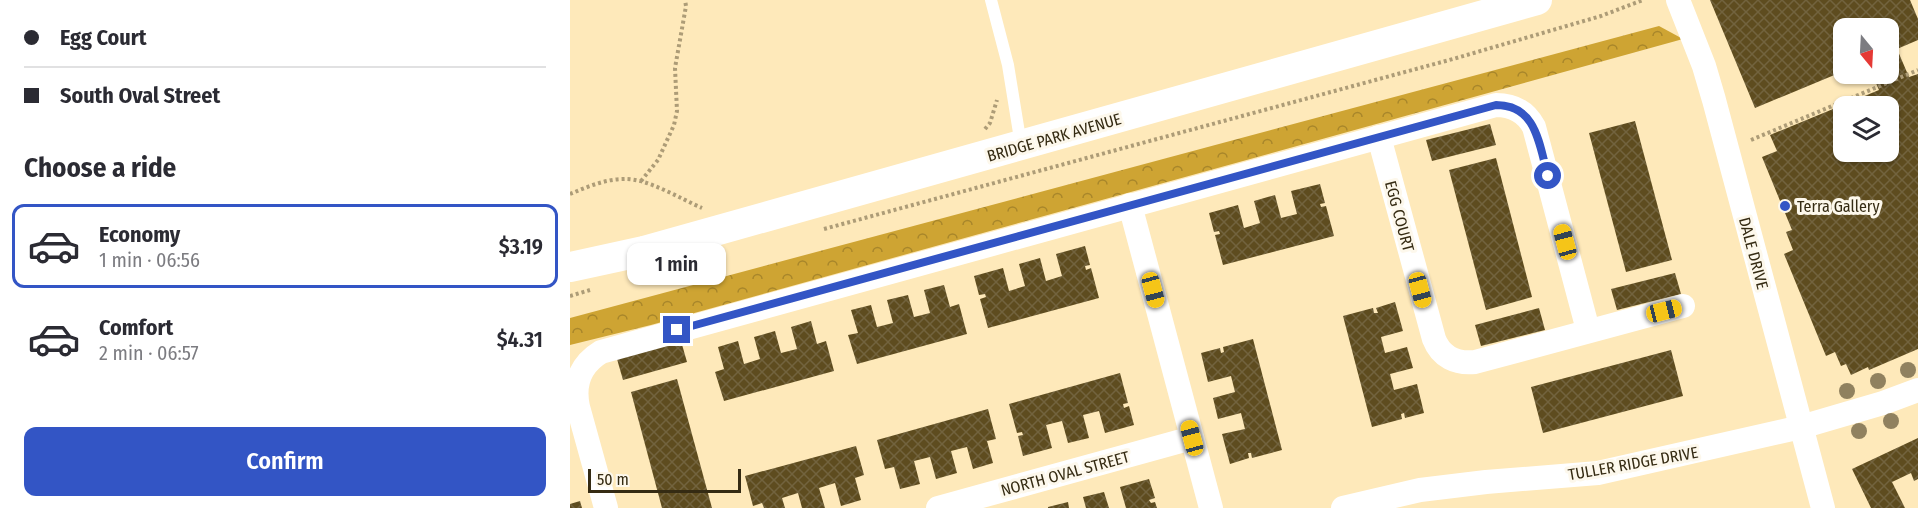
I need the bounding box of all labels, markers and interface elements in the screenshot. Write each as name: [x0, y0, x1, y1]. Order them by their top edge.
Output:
north arrow: [1833, 18, 1899, 84]
map controls: [1833, 18, 1899, 162]
text: Egg Court: [60, 24, 146, 51]
text: South Oval Street: [60, 82, 220, 109]
button: layers: [1833, 96, 1899, 162]
street label: BRIDGE PARK AVENUE: [985, 109, 1123, 166]
text: Choose a ride: [24, 152, 176, 184]
route start: [1534, 162, 1561, 189]
street label: EGG COURT: [1381, 179, 1418, 254]
place label: Terra Gallery: [1797, 197, 1880, 216]
marker: Terra Gallery: [1778, 199, 1792, 213]
street label: DALE DRIVE: [1735, 215, 1772, 291]
icon: car: [27, 219, 81, 273]
text: Economy: [99, 221, 180, 248]
car: [1552, 222, 1578, 262]
text: $3.19: [499, 233, 543, 260]
callout: 1 min: [627, 243, 726, 285]
text: 1 min · 06:56: [99, 248, 200, 272]
text: 1 min: [655, 252, 698, 276]
car: [1140, 270, 1166, 310]
car: [1407, 270, 1433, 310]
car: [1644, 298, 1684, 324]
icon: car: [27, 312, 81, 366]
text: Comfort: [99, 314, 173, 341]
route end: [663, 316, 690, 343]
text: $4.31: [497, 326, 543, 353]
text: 2 min · 06:57: [99, 341, 199, 365]
car: [1179, 418, 1205, 458]
button: Confirm: [24, 427, 546, 496]
street label: TULLER RIDGE DRIVE: [1567, 443, 1699, 484]
street label: NORTH OVAL STREET: [999, 447, 1132, 500]
scale bar: [588, 466, 741, 494]
text: 50 m: [597, 470, 629, 489]

